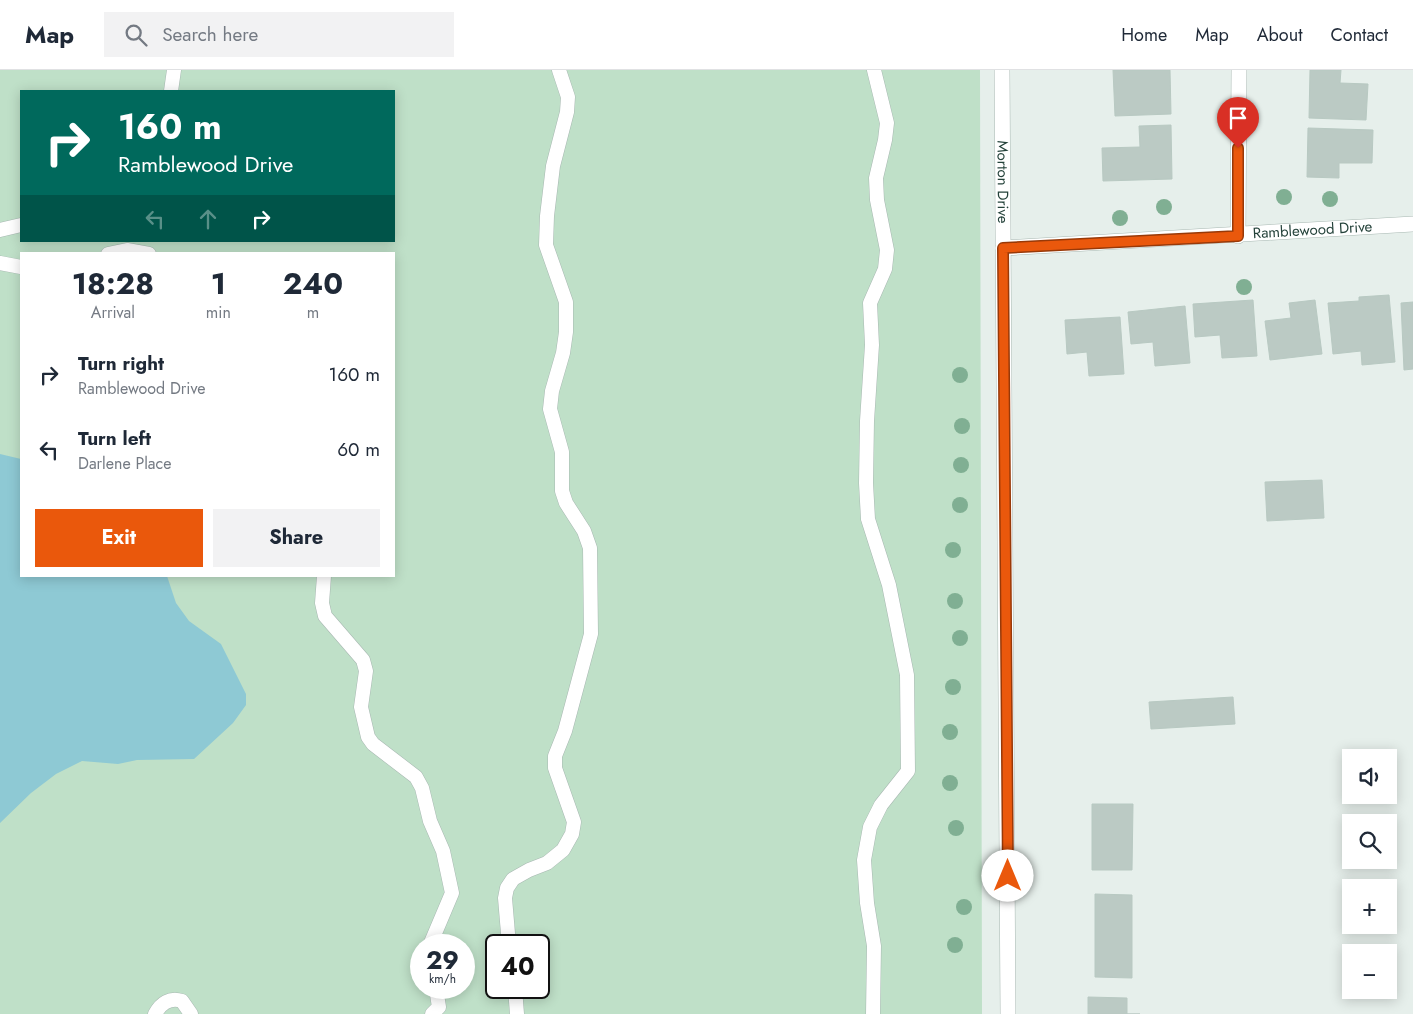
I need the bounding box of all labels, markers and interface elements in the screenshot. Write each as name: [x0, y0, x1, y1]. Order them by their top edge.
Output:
search box: [104, 12, 454, 57]
text: Map: [25, 17, 74, 52]
icon: search: [122, 21, 150, 49]
text: Search here: [162, 21, 258, 48]
text: Home: [1121, 22, 1167, 48]
text: Map: [1195, 22, 1229, 48]
text: About: [1257, 22, 1302, 48]
text: Contact: [1330, 22, 1388, 48]
pin: [1217, 97, 1259, 148]
text: 160 m: [118, 102, 222, 152]
icon: arrive: [1224, 104, 1252, 132]
icon: right: [35, 110, 100, 175]
street label: Morton Drive: [991, 140, 1014, 224]
text: Ramblewood Drive: [118, 148, 293, 180]
icon: left: [141, 205, 169, 233]
icon: ahead: [194, 205, 222, 233]
icon: right: [247, 205, 275, 233]
street label: Ramblewood Drive: [1252, 215, 1373, 244]
text: 18:28: [72, 262, 154, 305]
text: 1: [211, 262, 226, 305]
text: 240: [283, 262, 343, 305]
text: Arrival: [91, 301, 135, 324]
text: min: [206, 301, 231, 324]
text: m: [307, 301, 319, 324]
text: Turn right: [78, 350, 164, 377]
icon: right: [35, 361, 63, 389]
text: 160 m: [329, 361, 380, 388]
text: Ramblewood Drive: [78, 377, 206, 400]
text: Turn left: [78, 425, 151, 452]
icon: left: [35, 436, 63, 464]
text: 60 m: [337, 436, 380, 463]
text: Darlene Place: [78, 452, 171, 475]
button: Exit: [35, 509, 203, 567]
button: Share: [213, 509, 380, 567]
map controls: [1342, 749, 1397, 999]
button: sound: [1342, 749, 1397, 804]
button: search: [1342, 814, 1397, 869]
position arrow: [981, 849, 1033, 901]
button: +: [1342, 879, 1397, 934]
speed limit sign: 40: [485, 934, 550, 999]
text: 29: [426, 942, 459, 978]
button: −: [1342, 944, 1397, 999]
text: km/h: [429, 970, 456, 988]

